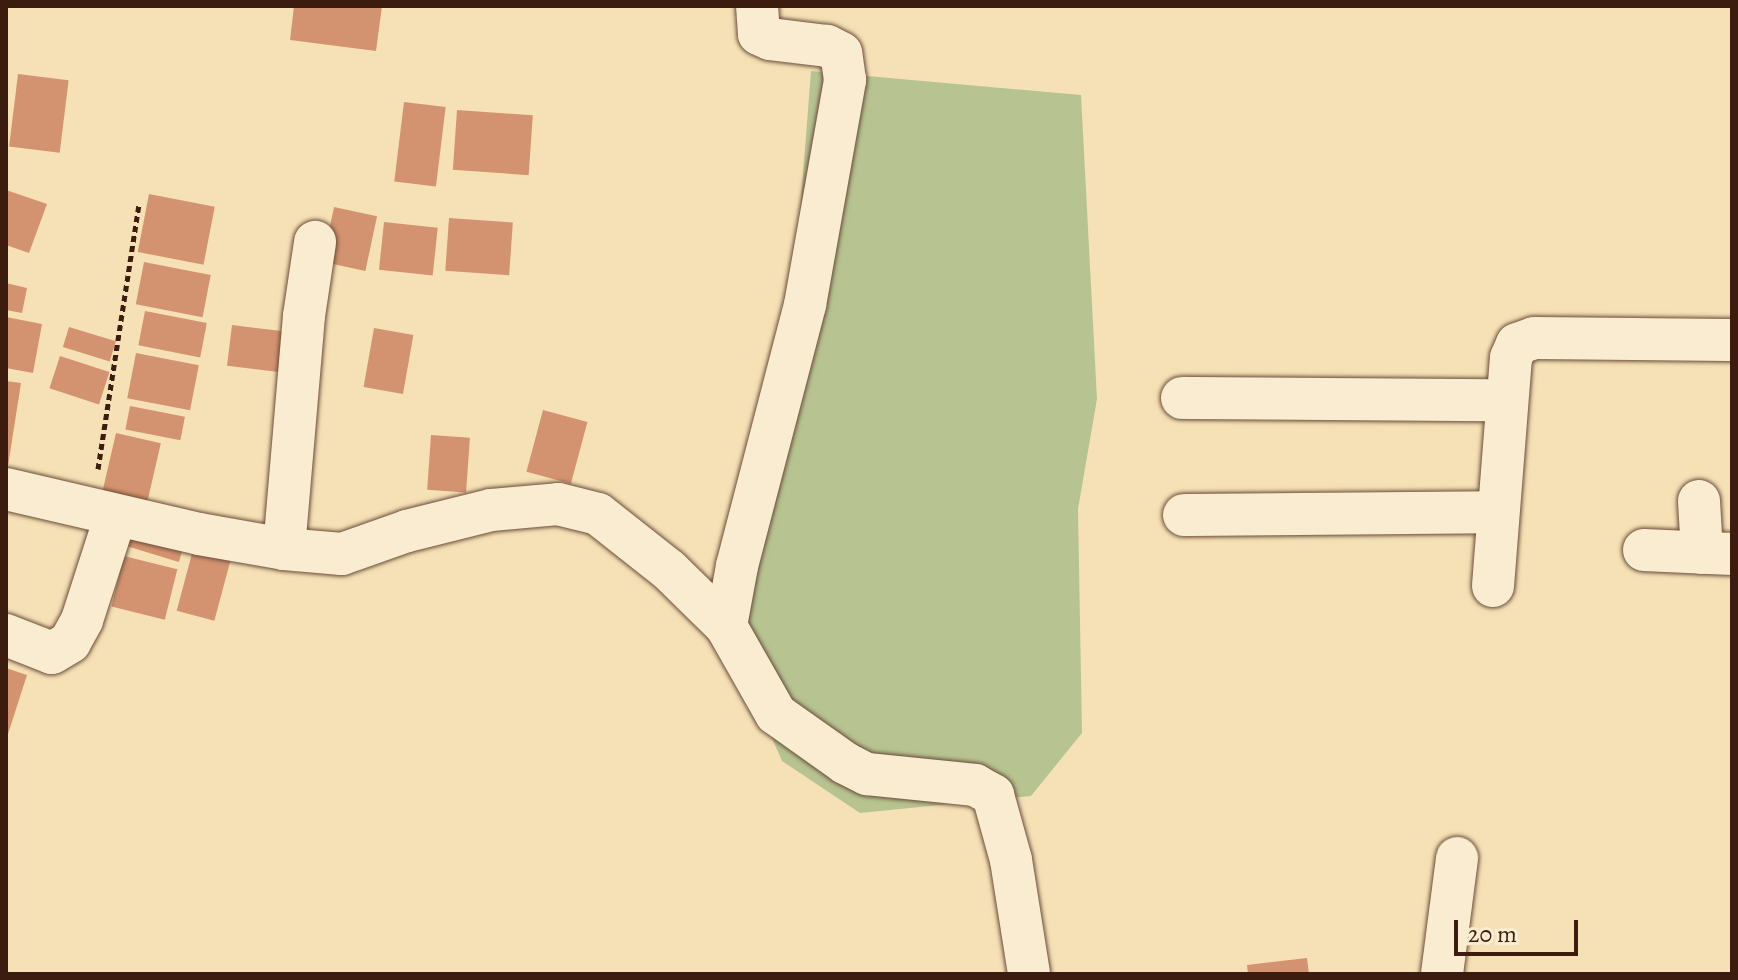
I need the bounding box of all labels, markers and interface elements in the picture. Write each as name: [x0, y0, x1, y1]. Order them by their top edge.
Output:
scale bar: [1458, 904, 1582, 954]
text: 20 m: [1468, 918, 1517, 950]

